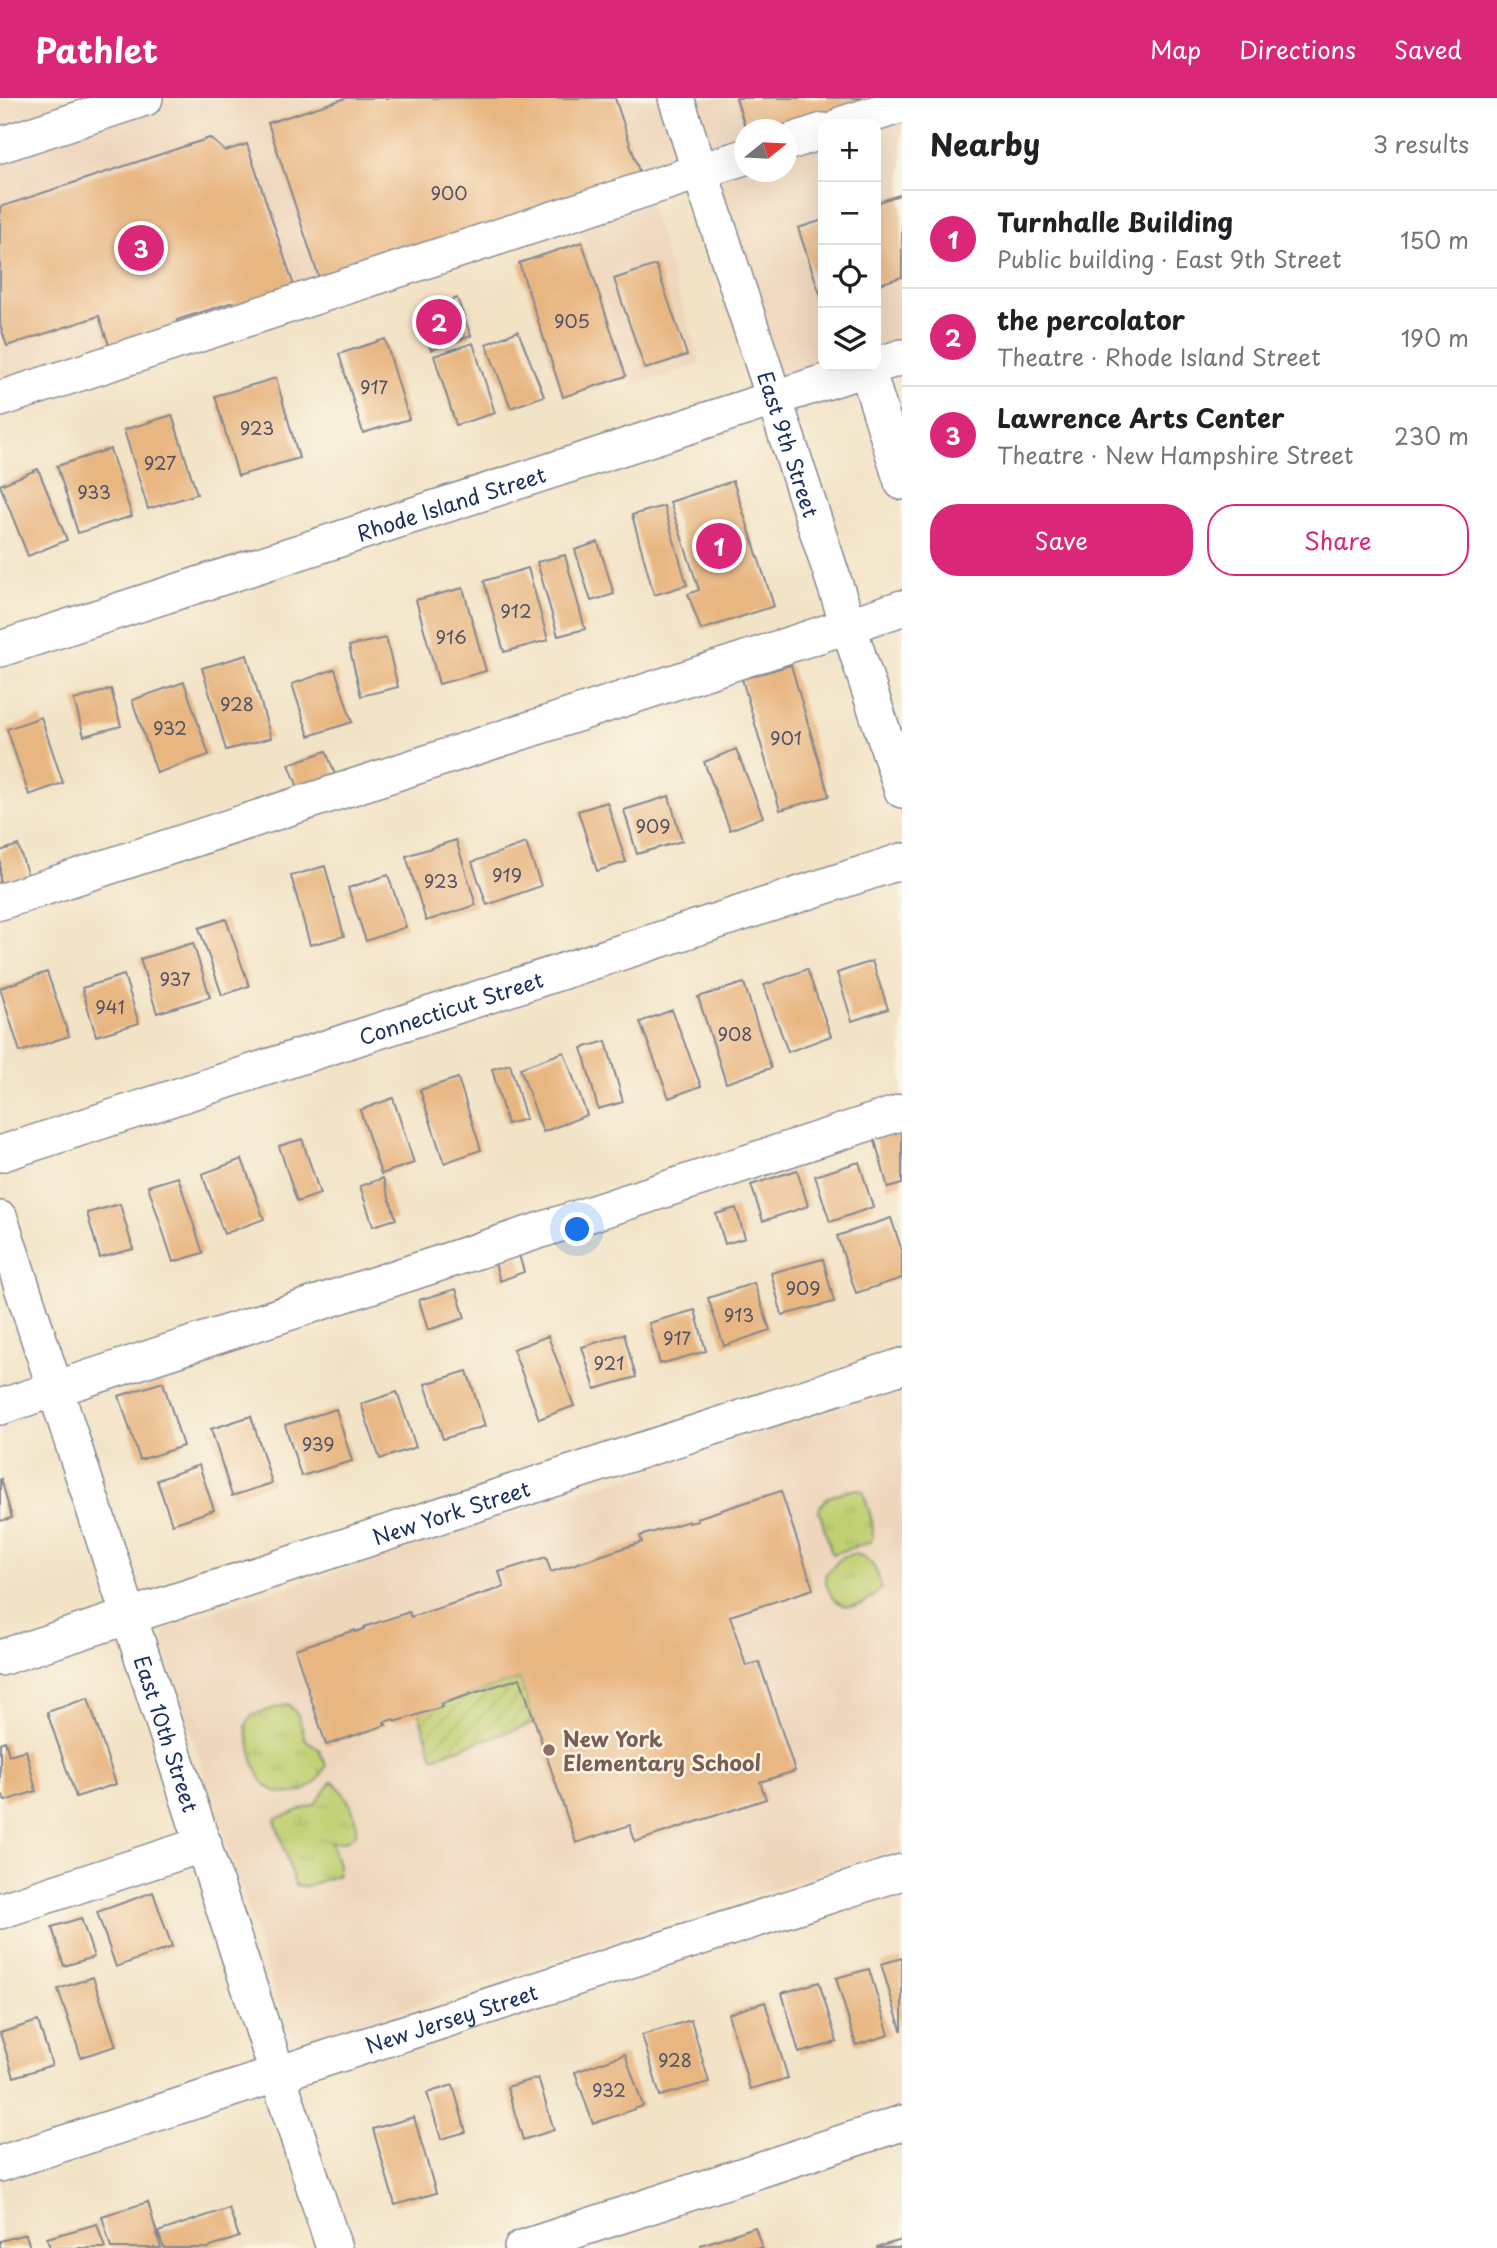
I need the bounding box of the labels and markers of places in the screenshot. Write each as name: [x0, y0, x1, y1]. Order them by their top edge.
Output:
pin: 3: [118, 222, 164, 274]
pin: 2: [416, 296, 462, 348]
pin: 1: [696, 520, 742, 572]
place label: New York Elementary School: [563, 1722, 761, 1778]
marker: New York Elementary School: [541, 1742, 557, 1758]

